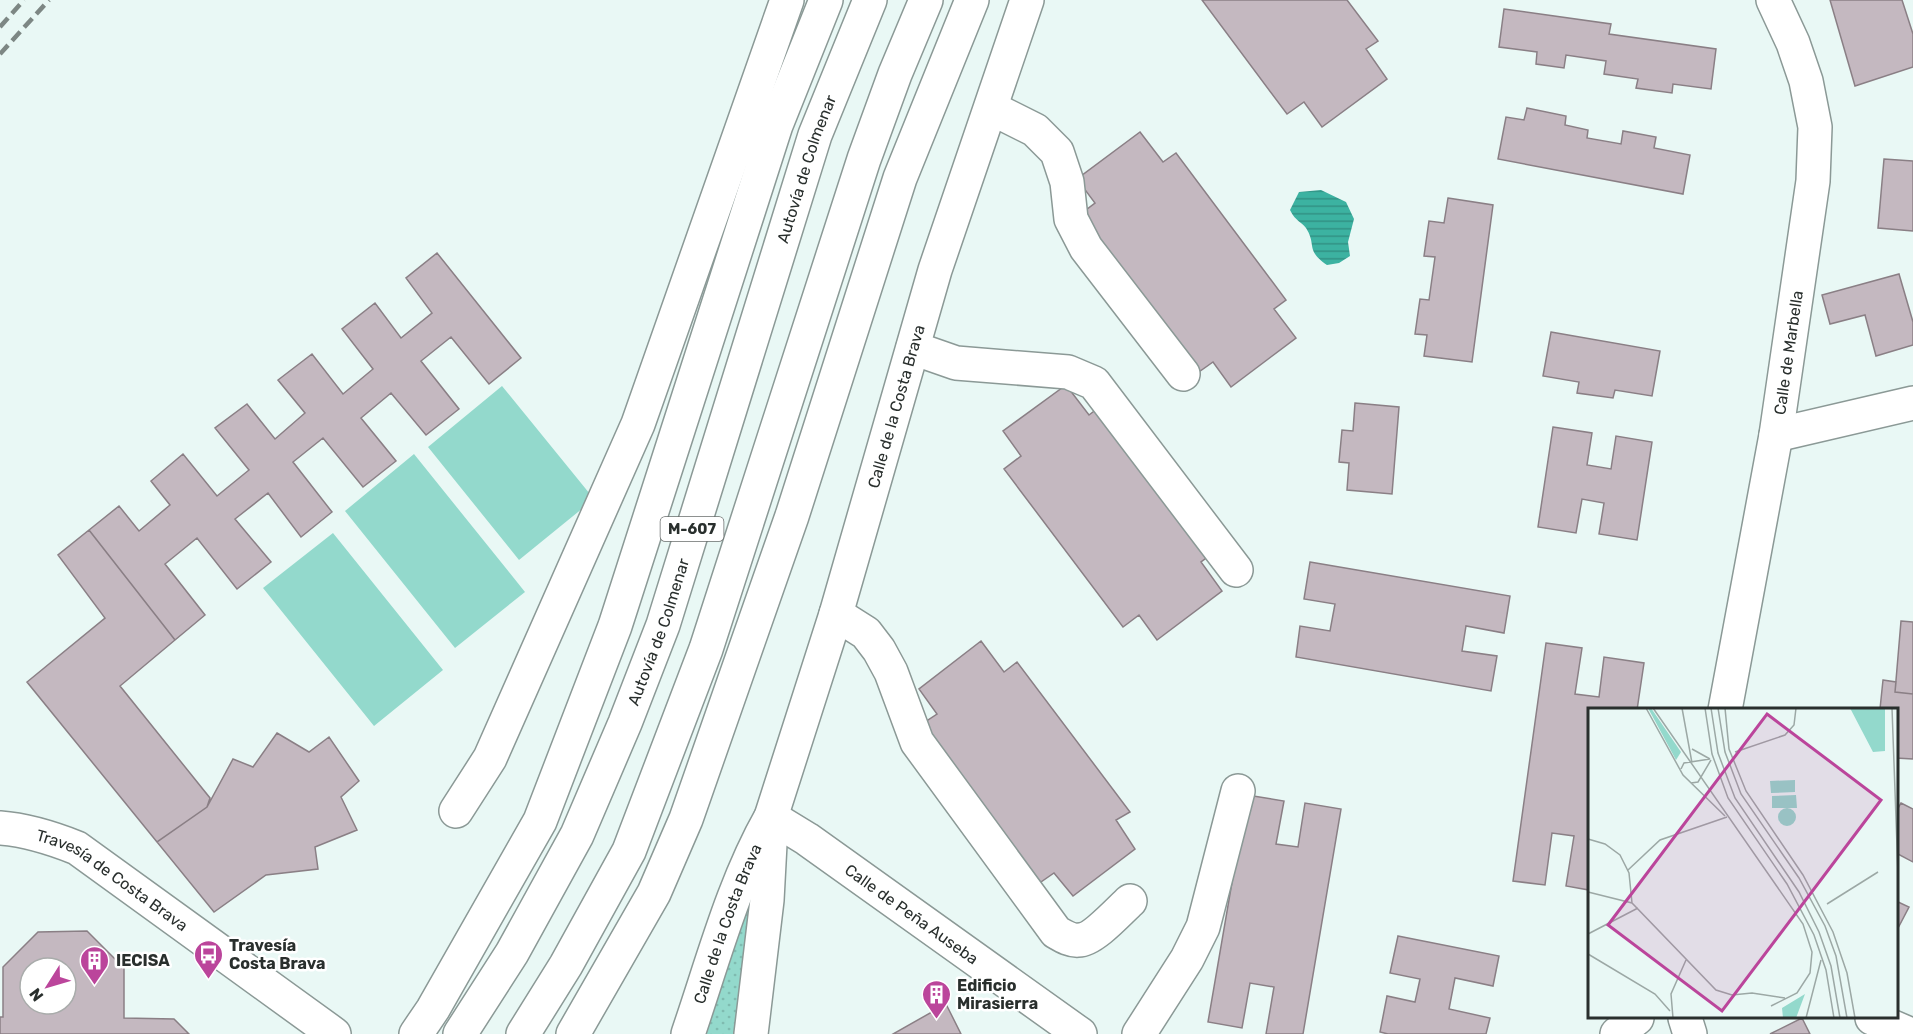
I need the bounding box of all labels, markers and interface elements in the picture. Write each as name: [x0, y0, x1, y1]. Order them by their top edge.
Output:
street label: Autovía de Colmenar: [773, 92, 840, 245]
street label: Calle de Marbella: [1770, 289, 1807, 416]
street label: Calle de la Costa Brava: [864, 323, 929, 490]
road number: M-607: [660, 517, 724, 541]
street label: Autovía de Colmenar: [624, 556, 693, 708]
inset map: [1588, 708, 1898, 1019]
street label: Travesía de Costa Brava: [34, 826, 191, 935]
street label: Calle de la Costa Brava: [690, 841, 766, 1006]
street label: Calle de Peña Auseba: [841, 860, 982, 968]
place label: Travesía Costa Brava: [229, 936, 325, 973]
bus stop icon: Travesía Costa Brava: [192, 938, 224, 980]
building icon: IECISA: [79, 944, 111, 986]
place label: IECISA: [116, 951, 170, 970]
north arrow: [18, 956, 78, 1016]
place label: Edificio Mirasierra: [957, 976, 1038, 1013]
building icon: Edificio Mirasierra: [920, 978, 952, 1020]
text: N: [25, 984, 47, 1005]

